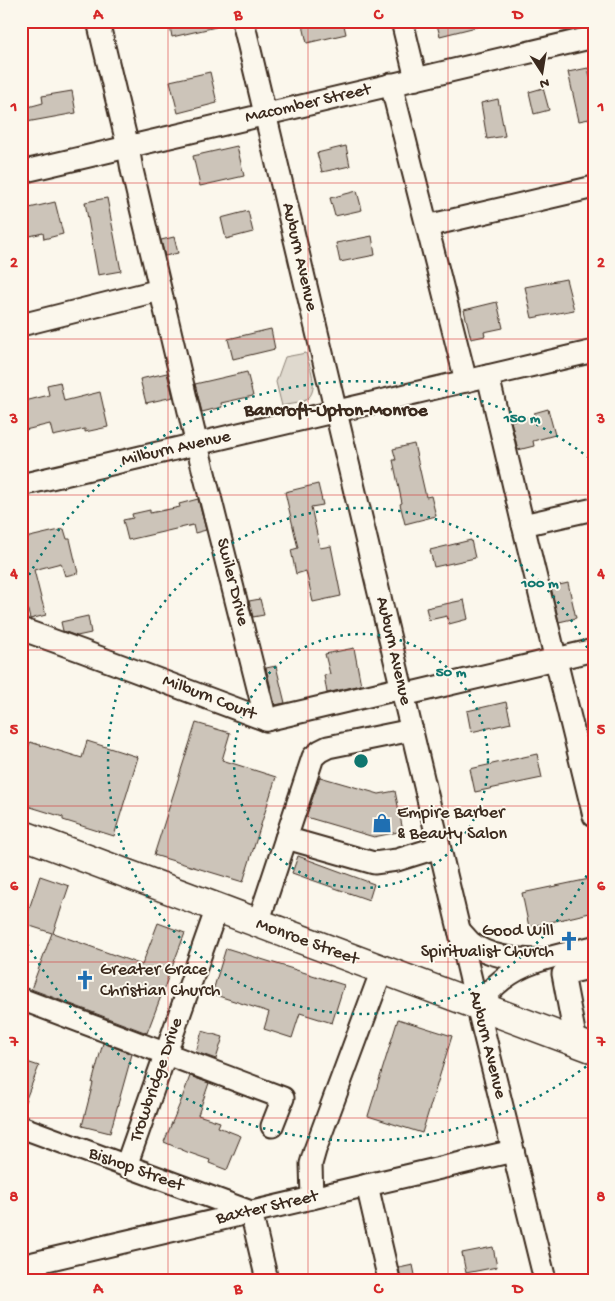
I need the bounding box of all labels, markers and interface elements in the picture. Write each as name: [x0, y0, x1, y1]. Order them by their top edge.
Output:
text: A: [92, 7, 104, 26]
text: B: [233, 7, 243, 26]
text: C: [373, 7, 384, 26]
text: D: [511, 7, 524, 26]
north arrow: [518, 48, 568, 98]
text: N: [538, 73, 550, 92]
street label: Macomber Street: [243, 79, 374, 129]
text: 1: [10, 99, 17, 118]
text: 1: [597, 99, 604, 118]
street label: Auburn Avenue: [276, 201, 322, 314]
text: 2: [10, 255, 18, 274]
text: 2: [597, 255, 605, 274]
district label: Bancroft-Upton-Monroe: [243, 400, 429, 423]
text: 150 m: [503, 410, 541, 428]
text: 3: [9, 411, 18, 430]
text: 3: [596, 411, 605, 430]
street label: Milburn Avenue: [119, 426, 233, 472]
street label: Swiler Drive: [211, 536, 253, 629]
text: 4: [9, 566, 18, 585]
text: 4: [596, 566, 605, 585]
text: 100 m: [520, 575, 559, 593]
street label: Auburn Avenue: [370, 595, 416, 708]
text: 50 m: [436, 664, 467, 682]
street label: Milburn Court: [159, 671, 260, 726]
text: 5: [10, 722, 19, 741]
text: 5: [597, 722, 606, 741]
centre of rings: [352, 752, 370, 770]
place label: Empire Barber & Beauty Salon: [397, 803, 508, 845]
shop icon: Empire Barber & Beauty Salon: [371, 812, 393, 834]
text: 6: [10, 878, 19, 897]
text: 6: [597, 878, 606, 897]
street label: Monroe Street: [253, 914, 363, 971]
place label: Good Will Spiritualist Church: [421, 921, 554, 963]
church icon: Good Will Spiritualist Church: [558, 930, 580, 952]
place label: Greater Grace Christian Church: [100, 960, 221, 1002]
church icon: Greater Grace Christian Church: [74, 969, 96, 991]
street label: Auburn Avenue: [463, 989, 511, 1102]
street label: Trowbridge Drive: [126, 1014, 188, 1146]
text: 7: [9, 1034, 19, 1053]
text: 7: [596, 1034, 606, 1053]
street label: Bishop Street: [85, 1143, 188, 1198]
street label: Baxter Street: [213, 1186, 322, 1230]
text: 8: [10, 1189, 19, 1208]
text: 8: [597, 1189, 606, 1208]
text: A: [92, 1281, 104, 1300]
text: B: [233, 1281, 243, 1300]
text: C: [373, 1281, 384, 1300]
text: D: [511, 1281, 524, 1300]

